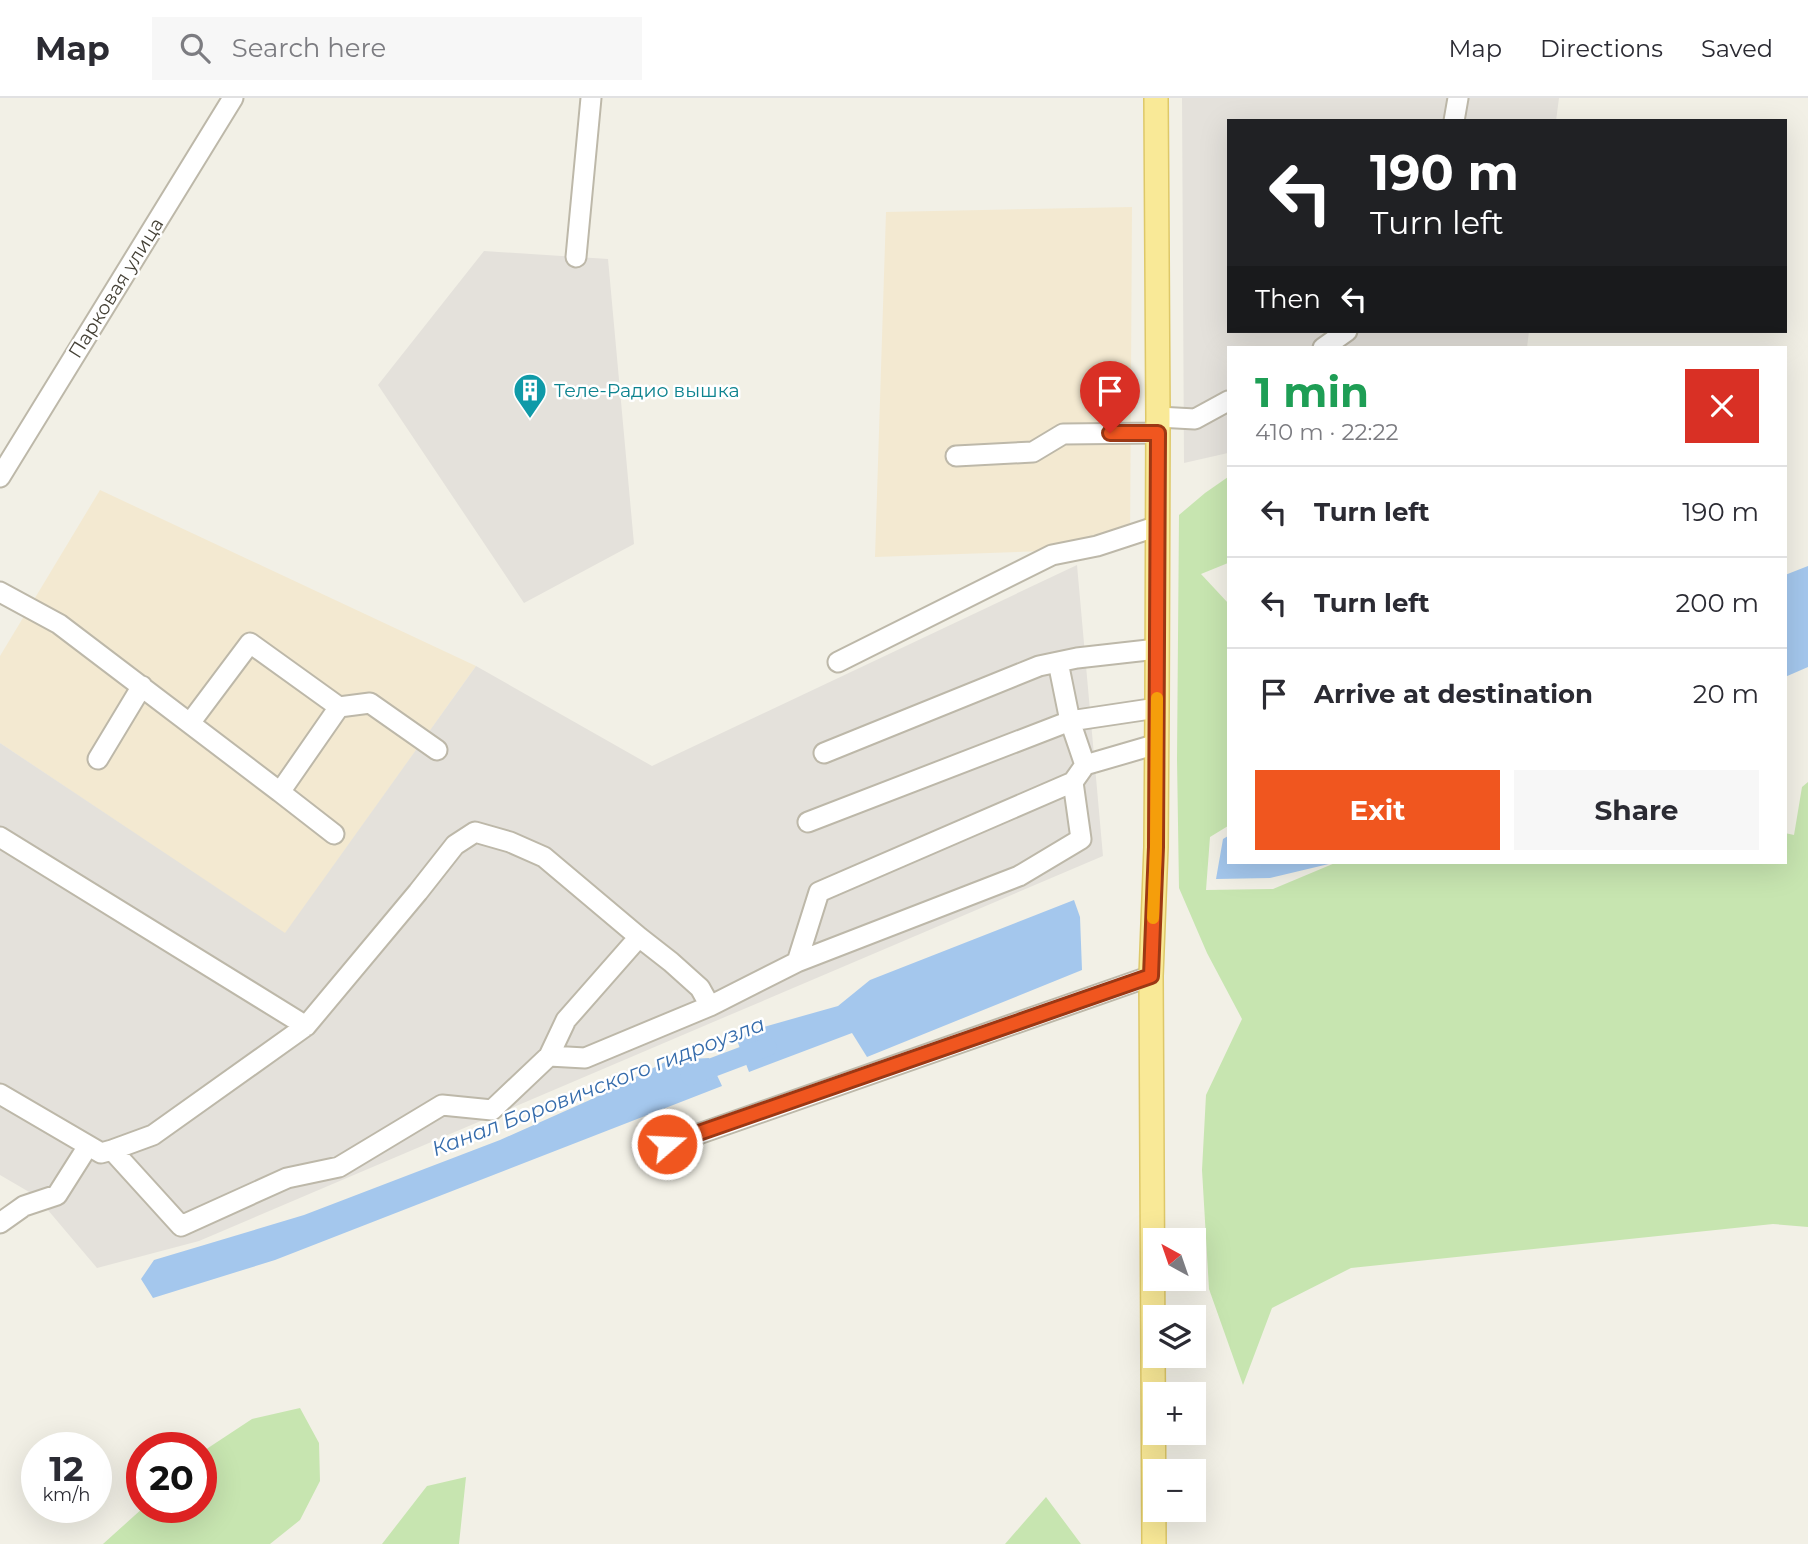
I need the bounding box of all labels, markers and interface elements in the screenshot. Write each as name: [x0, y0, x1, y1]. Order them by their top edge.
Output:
search box: [152, 17, 642, 80]
text: Map: [35, 28, 110, 68]
icon: search: [176, 29, 214, 67]
text: Search here: [232, 32, 386, 64]
text: Map: [1449, 34, 1502, 63]
text: Directions: [1540, 34, 1663, 63]
text: Saved: [1701, 34, 1773, 63]
text: 190 m: [1370, 143, 1519, 202]
icon: left: [1255, 147, 1346, 238]
text: Turn left: [1370, 203, 1504, 242]
street label: Парковая улица: [64, 214, 168, 362]
icon: left: [1335, 280, 1373, 318]
text: Then: [1255, 283, 1321, 315]
pin: [1080, 361, 1140, 433]
text: 1 min: [1255, 366, 1369, 418]
button: close: [1685, 369, 1759, 443]
building icon: Теле-Радио вышка: [511, 371, 549, 420]
icon: arrive: [1091, 372, 1129, 410]
place label: Теле-Радио вышка: [554, 379, 740, 402]
text: 410 m · 22:22: [1255, 418, 1399, 446]
icon: left: [1255, 493, 1293, 531]
text: Turn left: [1314, 496, 1430, 528]
text: 190 m: [1682, 496, 1759, 528]
icon: left: [1255, 584, 1293, 622]
text: Turn left: [1314, 587, 1430, 619]
text: 200 m: [1675, 587, 1759, 619]
icon: arrive: [1255, 675, 1293, 713]
text: Arrive at destination: [1314, 678, 1593, 710]
text: 20 m: [1693, 678, 1759, 710]
button: Exit: [1255, 770, 1500, 850]
button: Share: [1514, 770, 1759, 850]
water label: Канал Боровичского гидроузла: [428, 1011, 768, 1161]
position arrow: [630, 1107, 704, 1181]
north arrow: [1143, 1228, 1206, 1292]
map controls: [1143, 1228, 1206, 1522]
button: layers: [1143, 1305, 1206, 1368]
button: +: [1143, 1382, 1206, 1445]
speed limit sign: 20: [126, 1432, 217, 1523]
text: 12: [49, 1447, 84, 1490]
button: −: [1143, 1459, 1206, 1522]
text: km/h: [42, 1484, 91, 1506]

